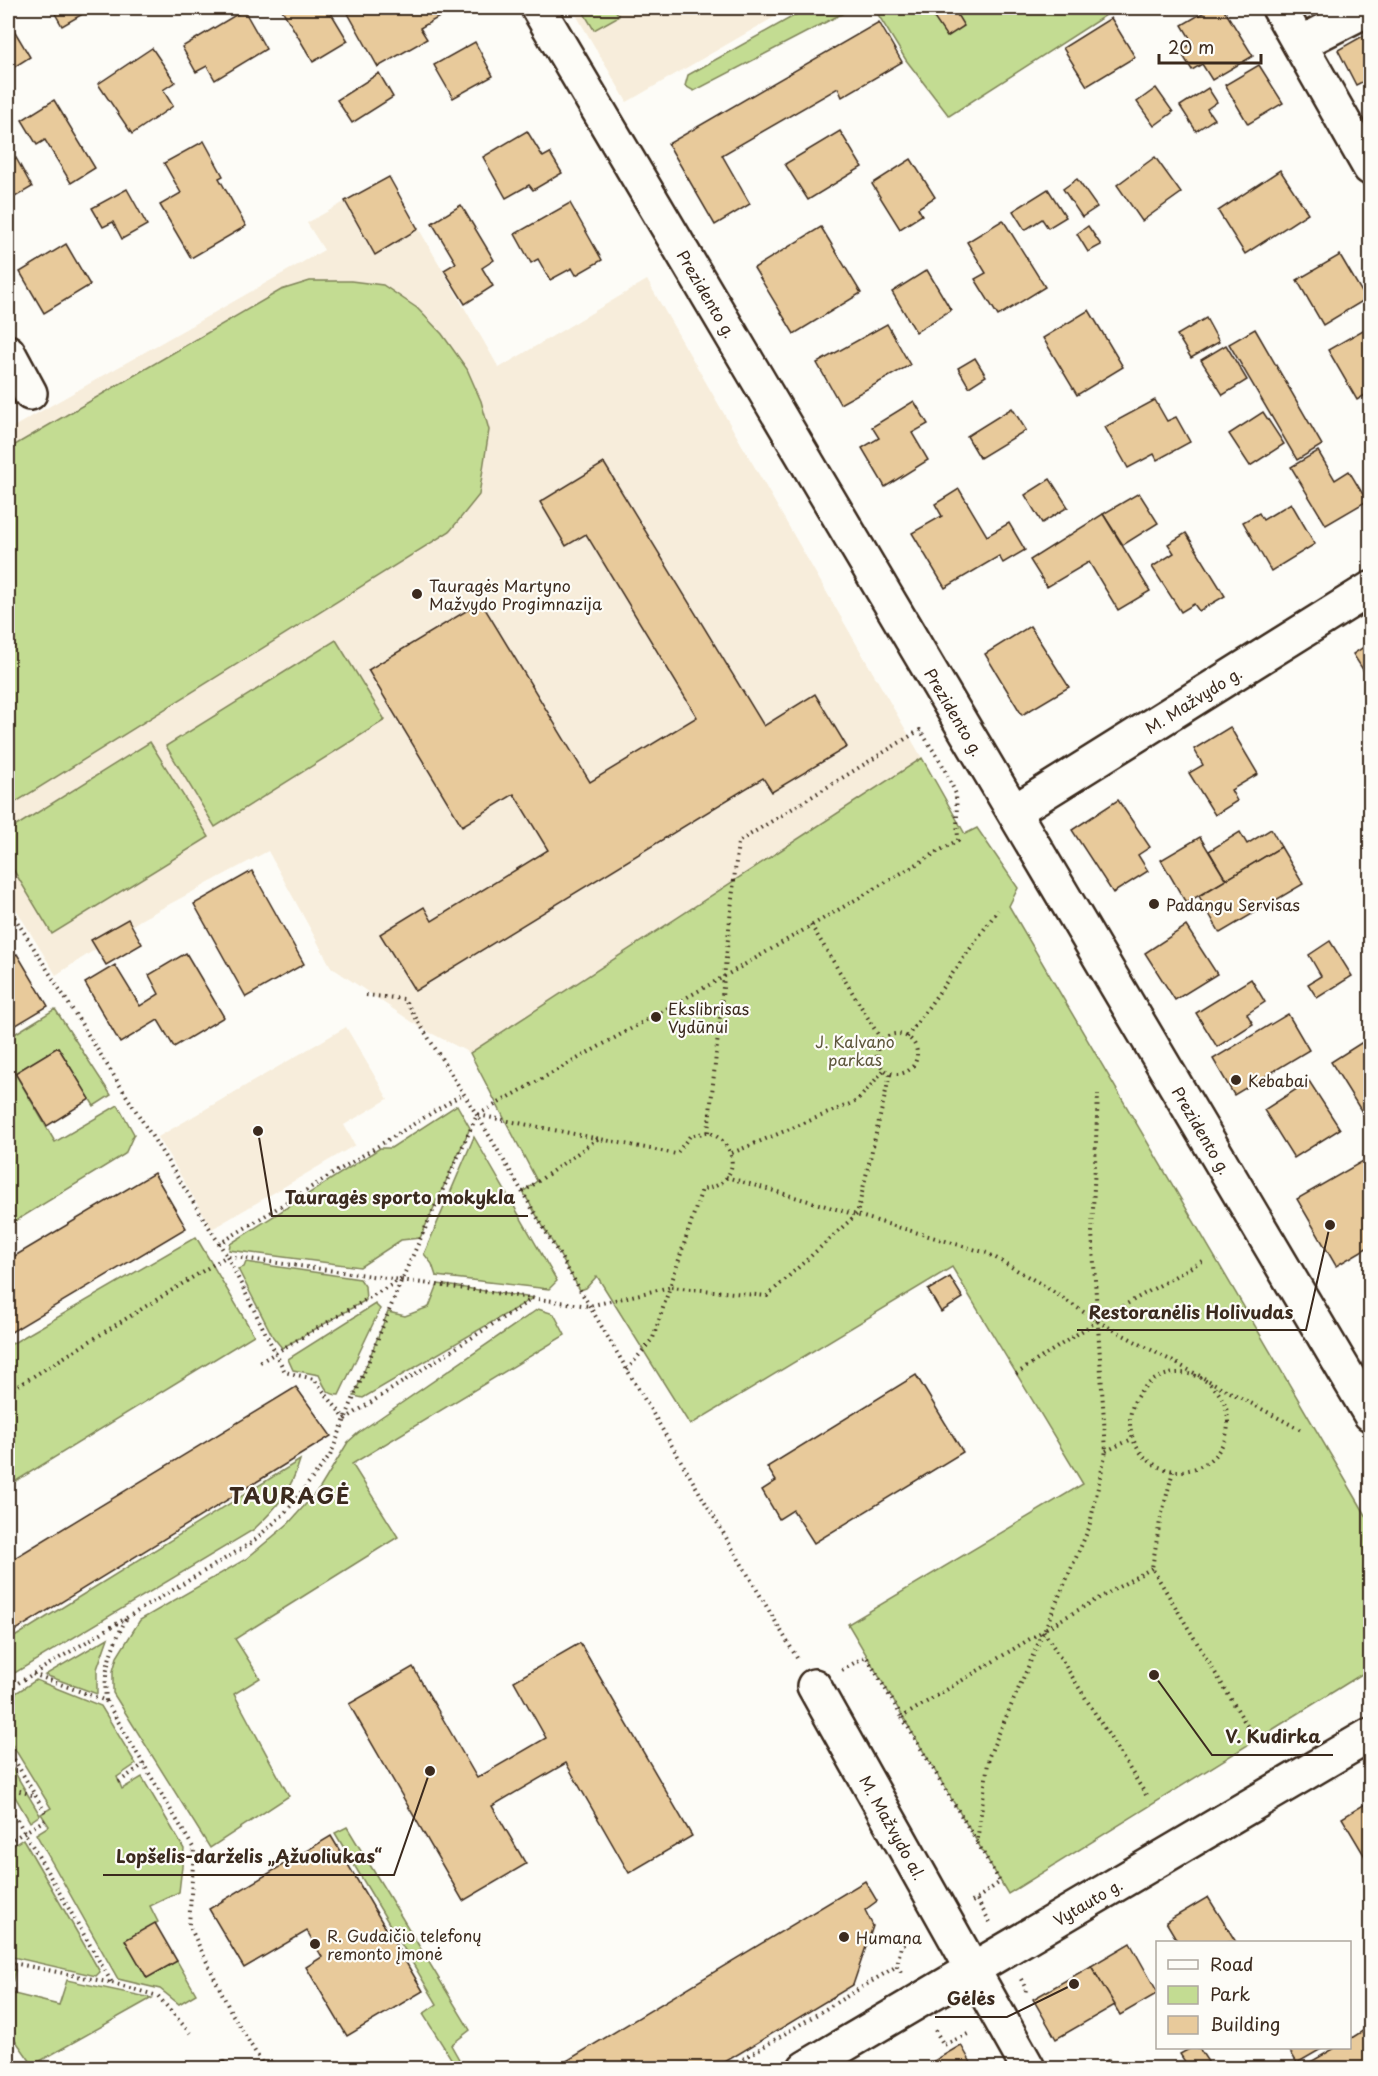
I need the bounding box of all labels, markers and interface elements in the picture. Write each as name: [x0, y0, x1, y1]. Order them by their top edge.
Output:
scale bar: [1159, 27, 1261, 65]
text: 20 m: [1168, 33, 1214, 60]
street label: Prezidento g.: [672, 245, 743, 342]
place label: Tauragės Martyno Mažvydo Progimnazija: [429, 573, 602, 615]
marker: Tauragės Martyno Mažvydo Progimnazija: [410, 587, 424, 601]
street label: M. Mažvydo g.: [1140, 660, 1246, 739]
street label: Prezidento g.: [919, 663, 990, 761]
place label: Padangu Servisas: [1166, 892, 1300, 916]
marker: Padangu Servisas: [1147, 897, 1161, 911]
place label: Ekslibrisas Vydūnui: [668, 996, 749, 1038]
marker: Ekslibrisas Vydūnui: [649, 1010, 663, 1024]
park label: J. Kalvano parkas: [815, 1029, 895, 1071]
place label: Kebabai: [1248, 1068, 1308, 1092]
marker: Kebabai: [1229, 1073, 1243, 1087]
street label: Prezidento g.: [1167, 1082, 1238, 1179]
callout: Tauragės sporto mokykla: [272, 1180, 528, 1216]
text: Tauragės sporto mokykla: [285, 1183, 515, 1210]
callout: Restoranėlis Holivudas: [1077, 1294, 1306, 1330]
text: Restoranėlis Holivudas: [1089, 1298, 1294, 1325]
district label: TAURAGĖ: [229, 1478, 351, 1511]
callout: V. Kudirka: [1212, 1719, 1333, 1755]
text: V. Kudirka: [1225, 1722, 1321, 1749]
street label: M. Mažvydo al.: [854, 1771, 932, 1884]
callout: Lopšelis-darželis „Ąžuoliukas“: [103, 1839, 394, 1875]
text: Lopšelis-darželis „Ąžuoliukas“: [116, 1842, 383, 1869]
street label: Vytauto g.: [1048, 1872, 1127, 1931]
place label: R. Gudaičio telefonų remonto įmonė: [327, 1923, 482, 1965]
place label: Humana: [856, 1925, 922, 1949]
marker: Humana: [837, 1930, 851, 1944]
marker: R. Gudaičio telefonų remonto įmonė: [308, 1937, 322, 1951]
legend: [1156, 1941, 1351, 2049]
text: Road: [1210, 1950, 1254, 1977]
text: Park: [1210, 1980, 1250, 2007]
callout: Gėlės: [935, 1981, 1007, 2017]
text: Gėlės: [947, 1984, 996, 2011]
text: Building: [1210, 2010, 1280, 2037]

